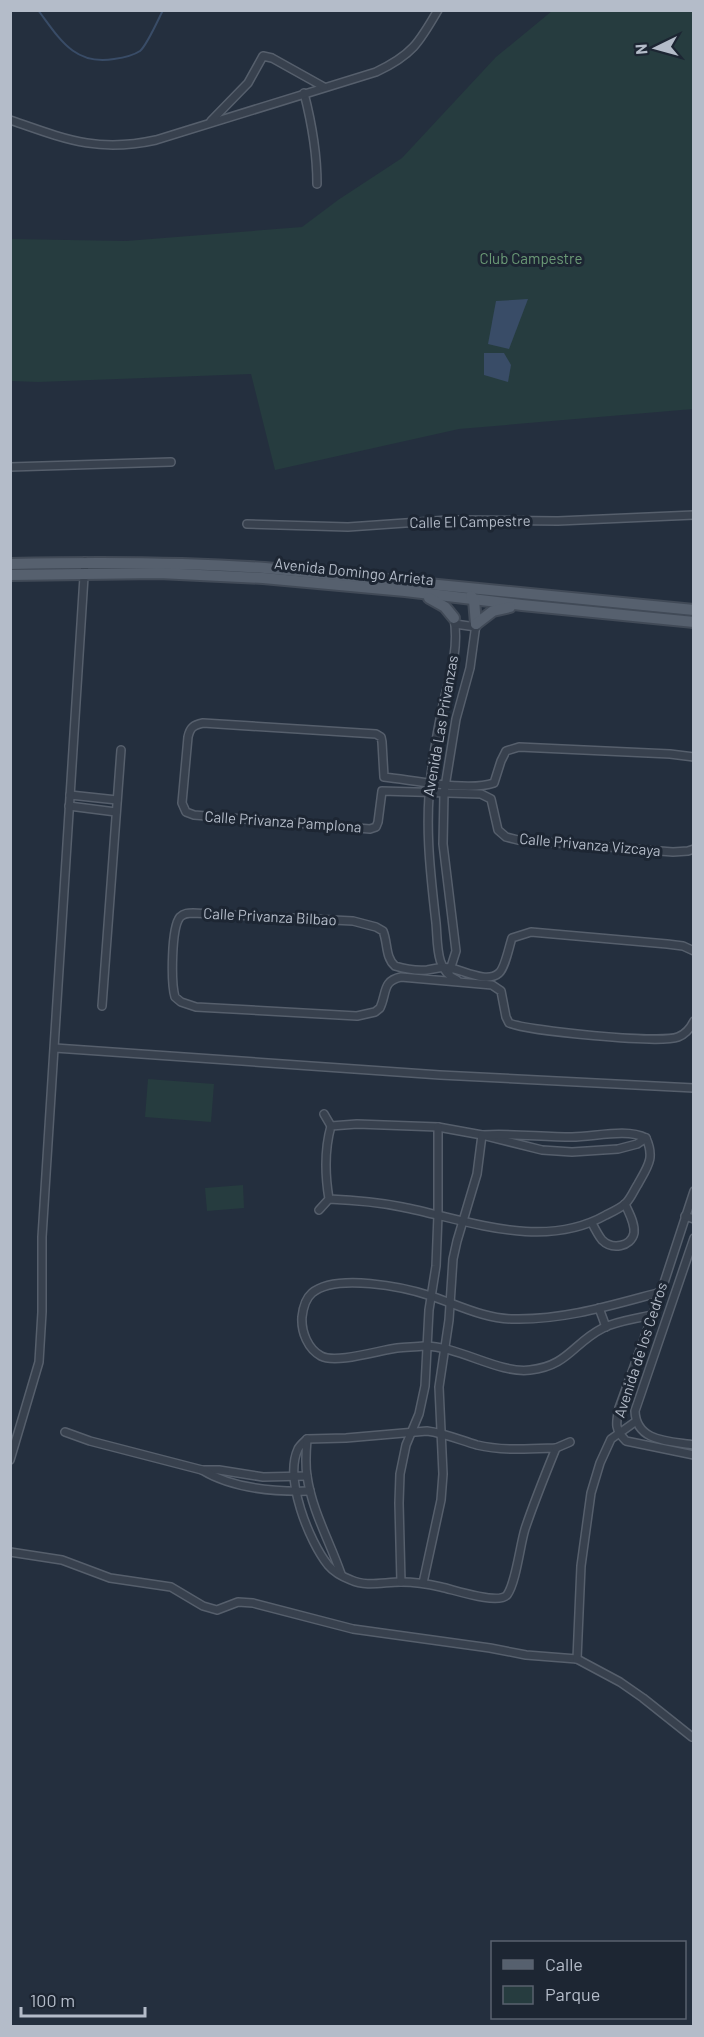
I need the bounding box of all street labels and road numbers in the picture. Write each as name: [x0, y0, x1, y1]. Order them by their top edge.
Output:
street label: Calle El Campestre: [409, 511, 531, 531]
street label: Avenida Domingo Arrieta: [274, 554, 435, 588]
street label: Avenida Las Privanzas: [419, 654, 461, 798]
street label: Calle Privanza Pamplona: [204, 807, 362, 835]
street label: Calle Privanza Vizcaya: [519, 829, 662, 859]
street label: Calle Privanza Bilbao: [203, 904, 337, 928]
street label: Avenida de los Cedros: [610, 1280, 670, 1420]

